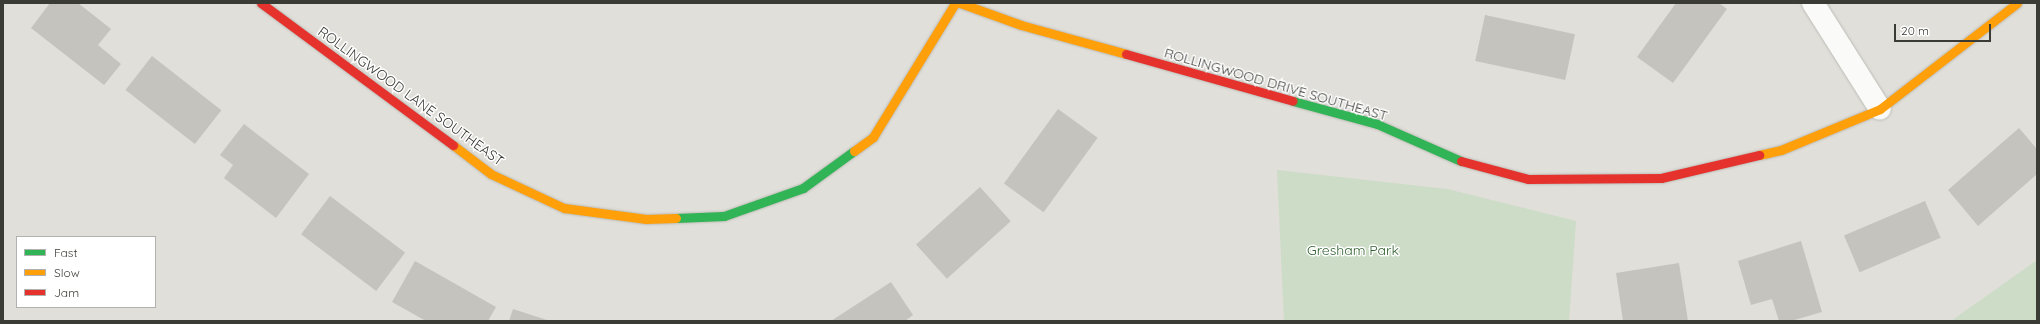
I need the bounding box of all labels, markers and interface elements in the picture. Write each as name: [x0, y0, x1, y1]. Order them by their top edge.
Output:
scale bar: [1896, 16, 1993, 42]
street label: ROLLINGWOOD LANE SOUTHEAST: [315, 23, 507, 169]
text: 20 m: [1901, 23, 1929, 38]
street label: ROLLINGWOOD DRIVE SOUTHEAST: [1162, 44, 1390, 124]
legend: [16, 236, 156, 308]
park label: Gresham Park: [1307, 242, 1399, 258]
text: Fast: [54, 245, 78, 260]
text: Slow: [54, 265, 80, 280]
text: Jam: [54, 285, 79, 300]

